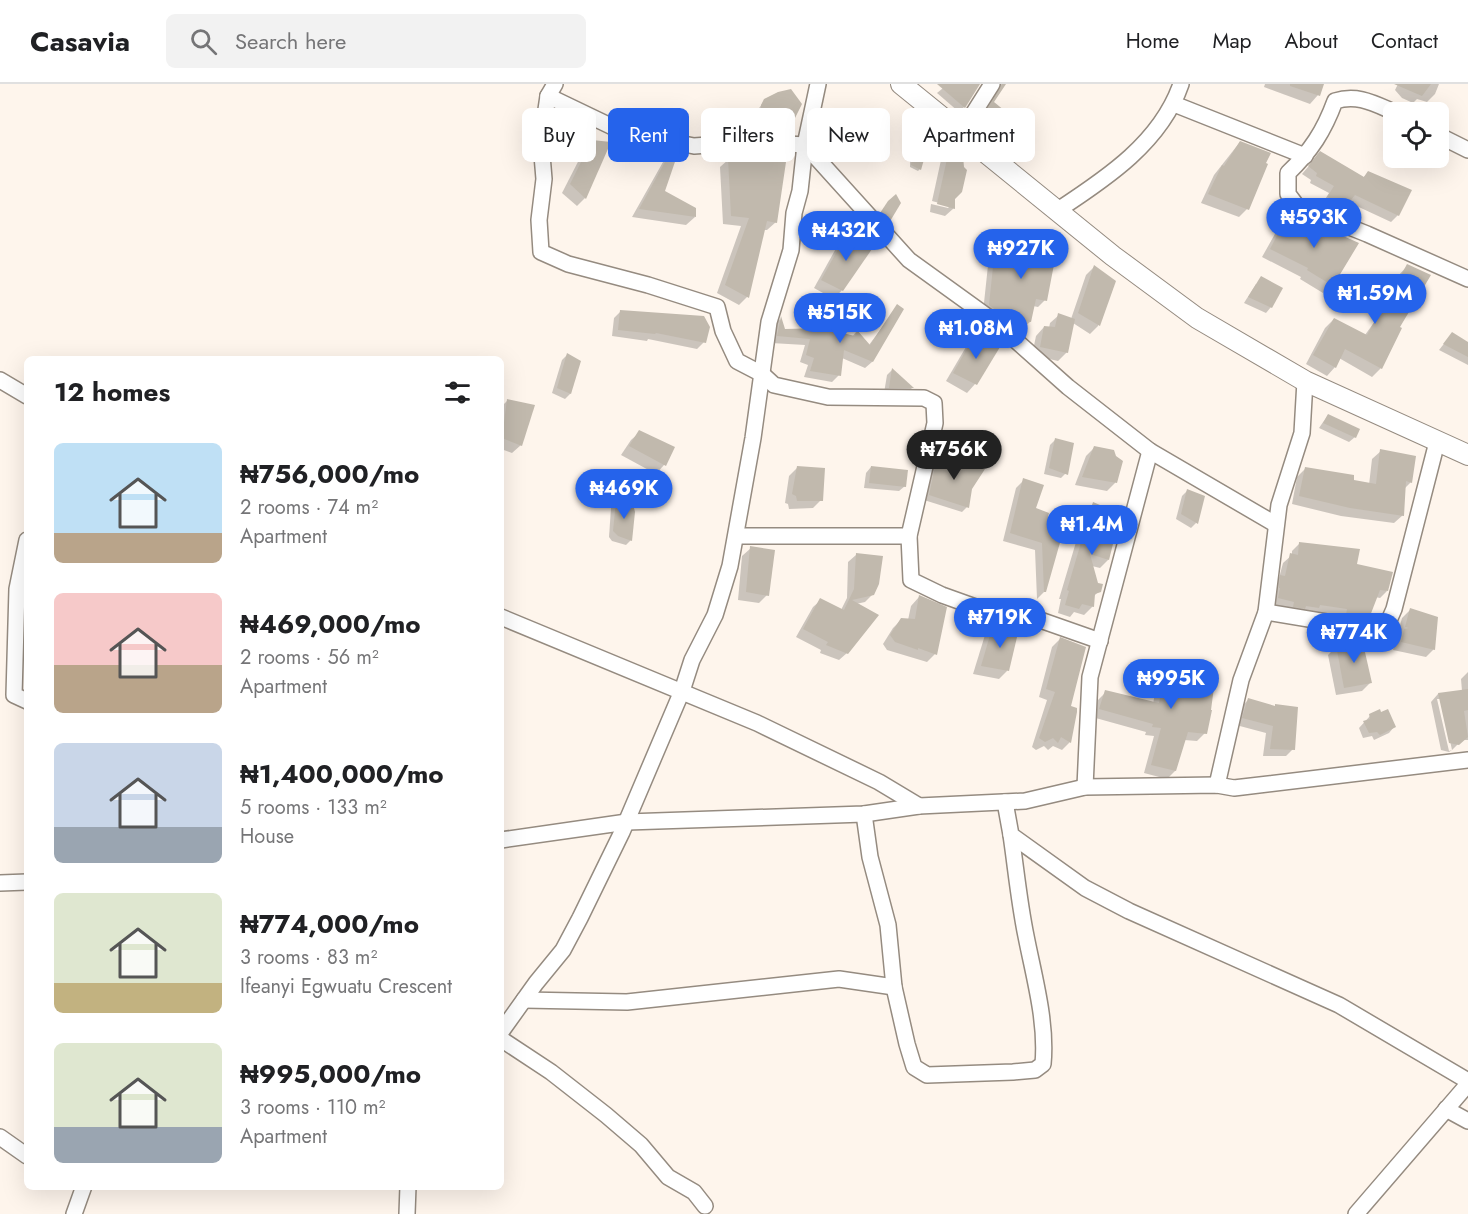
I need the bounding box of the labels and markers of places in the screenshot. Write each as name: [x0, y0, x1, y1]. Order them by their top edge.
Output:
pin: ₦593K: [1272, 198, 1356, 249]
pin: ₦432K: [804, 211, 888, 262]
pin: ₦927K: [979, 229, 1063, 280]
pin: ₦1.59M: [1326, 274, 1424, 325]
pin: ₦515K: [798, 293, 882, 344]
pin: ₦1.08M: [927, 309, 1025, 360]
pin: ₦756K: [912, 430, 996, 481]
pin: ₦469K: [582, 469, 666, 520]
pin: ₦1.4M: [1050, 505, 1134, 556]
pin: ₦719K: [958, 598, 1042, 649]
pin: ₦774K: [1312, 613, 1396, 664]
pin: ₦995K: [1129, 659, 1213, 710]

